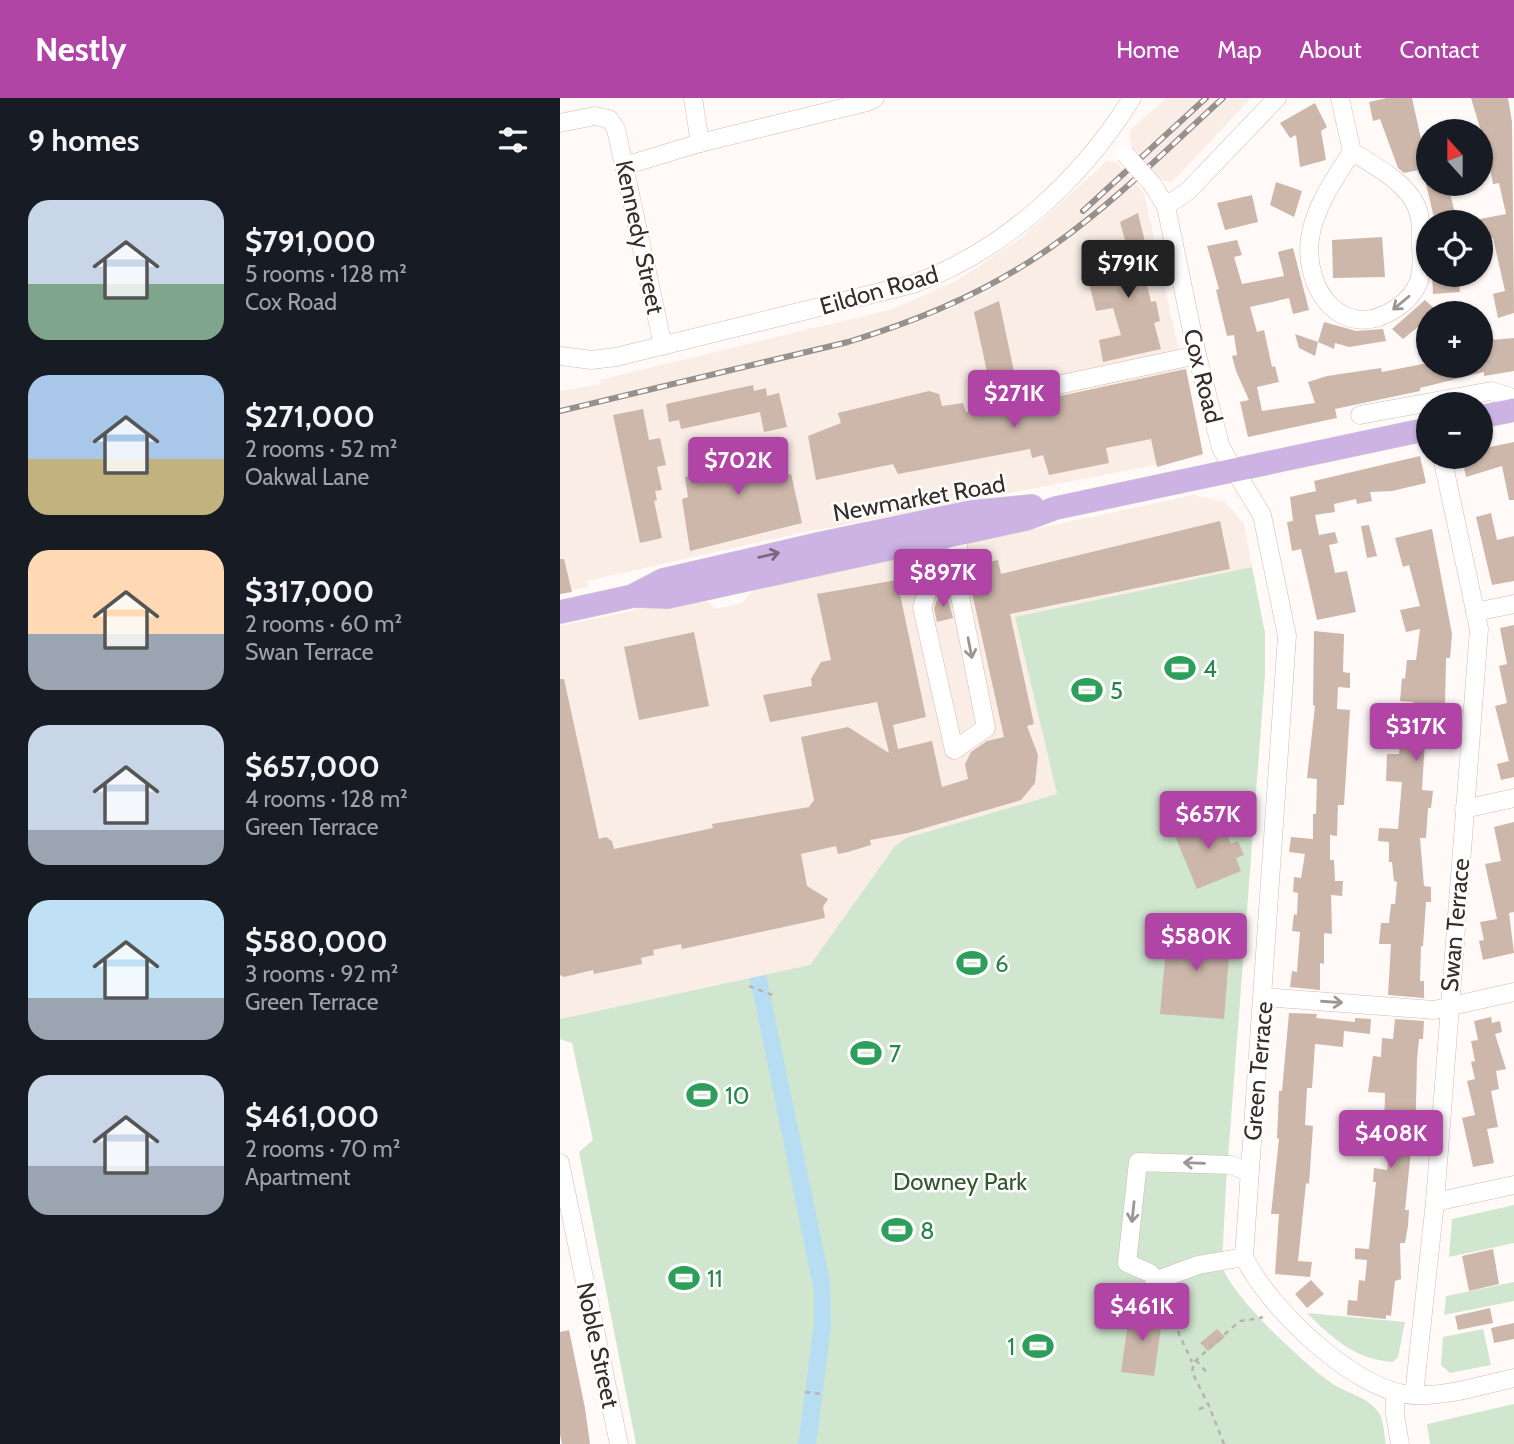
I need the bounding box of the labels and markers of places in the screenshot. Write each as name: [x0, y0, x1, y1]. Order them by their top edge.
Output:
pin: $791K: [1079, 240, 1177, 300]
pin: $271K: [965, 370, 1063, 430]
pin: $702K: [689, 438, 787, 497]
pin: $897K: [894, 550, 992, 609]
sports icon: 4: [1163, 651, 1197, 685]
place label: 4: [1203, 654, 1217, 683]
sports icon: 5: [1070, 673, 1104, 707]
place label: 5: [1110, 676, 1123, 705]
pin: $317K: [1367, 704, 1465, 763]
pin: $657K: [1159, 792, 1257, 851]
pin: $580K: [1147, 914, 1245, 973]
sports icon: 6: [955, 946, 989, 980]
place label: 6: [995, 949, 1009, 978]
sports icon: 7: [849, 1036, 883, 1070]
place label: 7: [889, 1039, 901, 1068]
sports icon: 10: [685, 1078, 719, 1112]
place label: 10: [725, 1081, 750, 1110]
pin: $408K: [1342, 1110, 1440, 1170]
sports icon: 8: [880, 1213, 914, 1247]
place label: 8: [920, 1216, 935, 1245]
sports icon: 11: [667, 1261, 701, 1295]
place label: 11: [707, 1264, 723, 1293]
pin: $461K: [1093, 1284, 1191, 1343]
sports icon: 1: [1021, 1329, 1055, 1363]
place label: 1: [1007, 1332, 1015, 1361]

